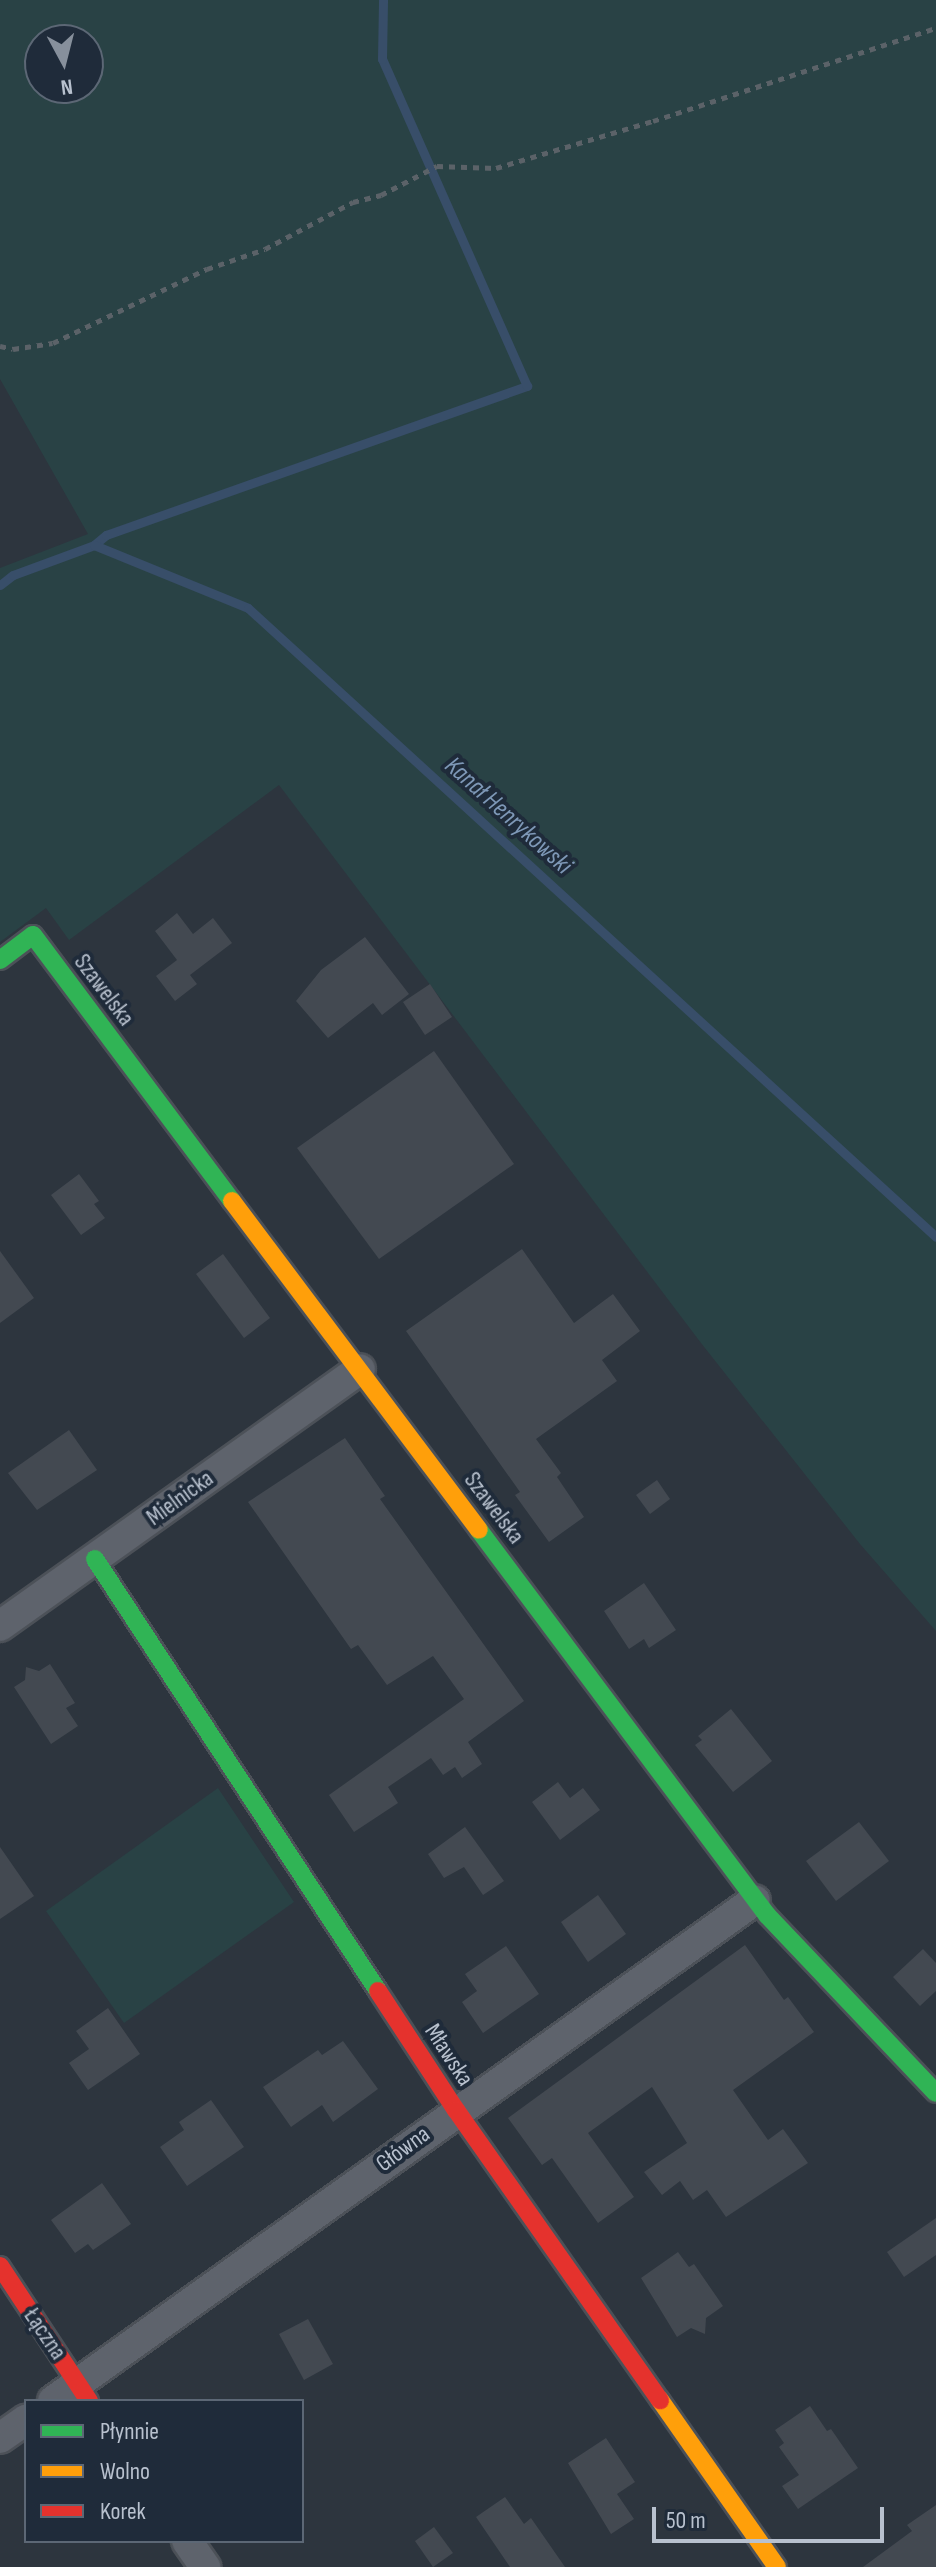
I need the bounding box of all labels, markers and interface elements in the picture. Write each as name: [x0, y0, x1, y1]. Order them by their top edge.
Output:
north arrow: [24, 24, 104, 104]
text: N: [59, 72, 74, 100]
water label: Kanał Henrykowski: [438, 751, 578, 881]
street label: Szawelska: [68, 948, 140, 1032]
street label: Mielnicka: [141, 1464, 219, 1532]
street label: Szawelska: [458, 1466, 530, 1550]
street label: Mławska: [418, 2018, 480, 2092]
street label: Główna: [371, 2120, 435, 2178]
street label: Łączna: [17, 2303, 73, 2365]
legend: [24, 2399, 304, 2543]
text: Płynnie: [100, 2417, 159, 2446]
text: Wolno: [100, 2457, 150, 2486]
scale bar: [656, 2491, 888, 2541]
text: Korek: [100, 2497, 146, 2526]
text: 50 m: [666, 2506, 706, 2535]

